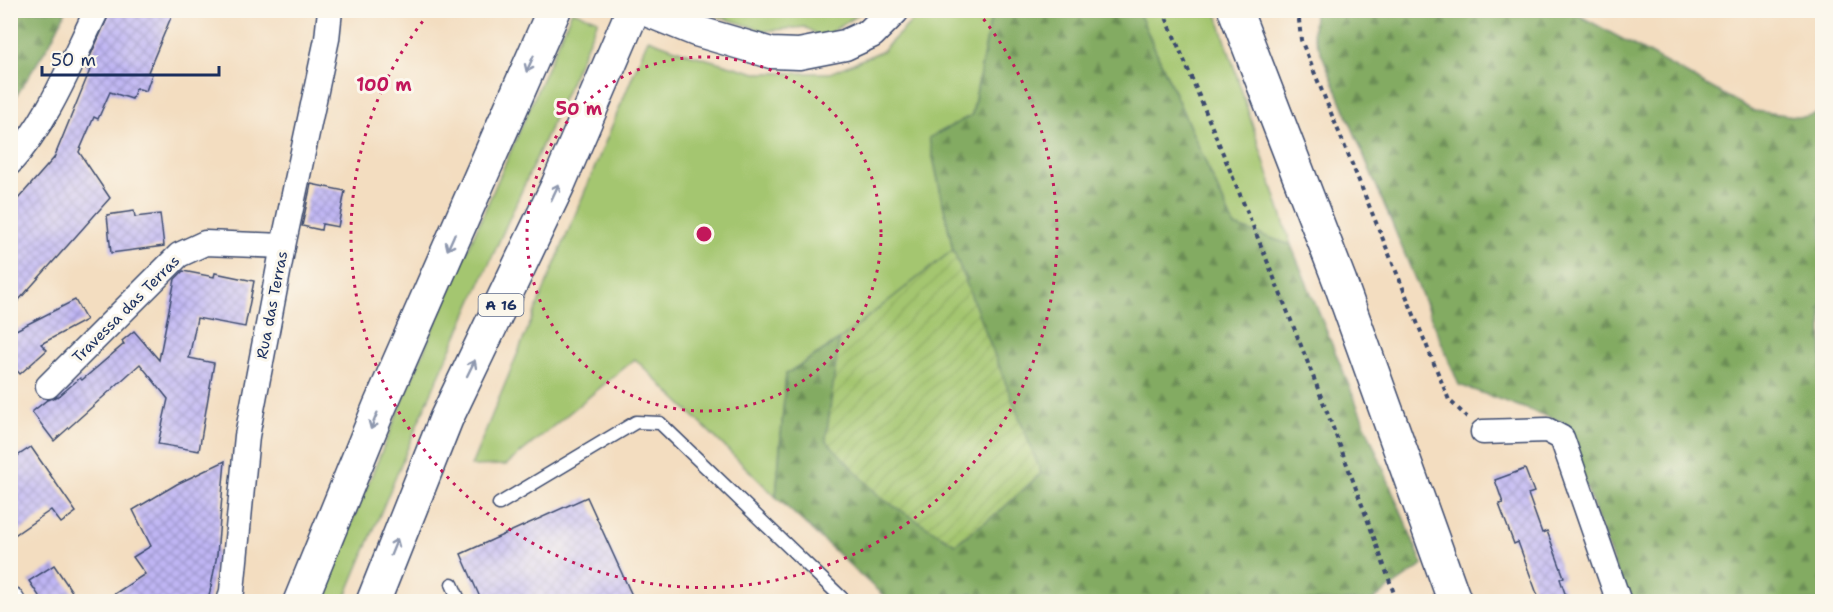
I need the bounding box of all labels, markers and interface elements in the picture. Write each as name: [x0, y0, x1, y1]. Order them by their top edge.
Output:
scale bar: [42, 39, 219, 77]
text: 50 m: [51, 48, 96, 72]
one-way arrow: [524, 55, 535, 73]
text: 100 m: [356, 73, 412, 97]
text: 50 m: [556, 97, 603, 121]
one-way arrow: [549, 183, 561, 201]
centre of rings: [694, 224, 714, 244]
one-way arrow: [445, 233, 457, 251]
street label: Rua das Terras: [252, 249, 292, 361]
street label: Travessa das Terras: [68, 251, 184, 367]
road number: A 16: [478, 294, 524, 316]
one-way arrow: [465, 359, 477, 377]
one-way arrow: [368, 411, 379, 430]
one-way arrow: [389, 538, 400, 557]

